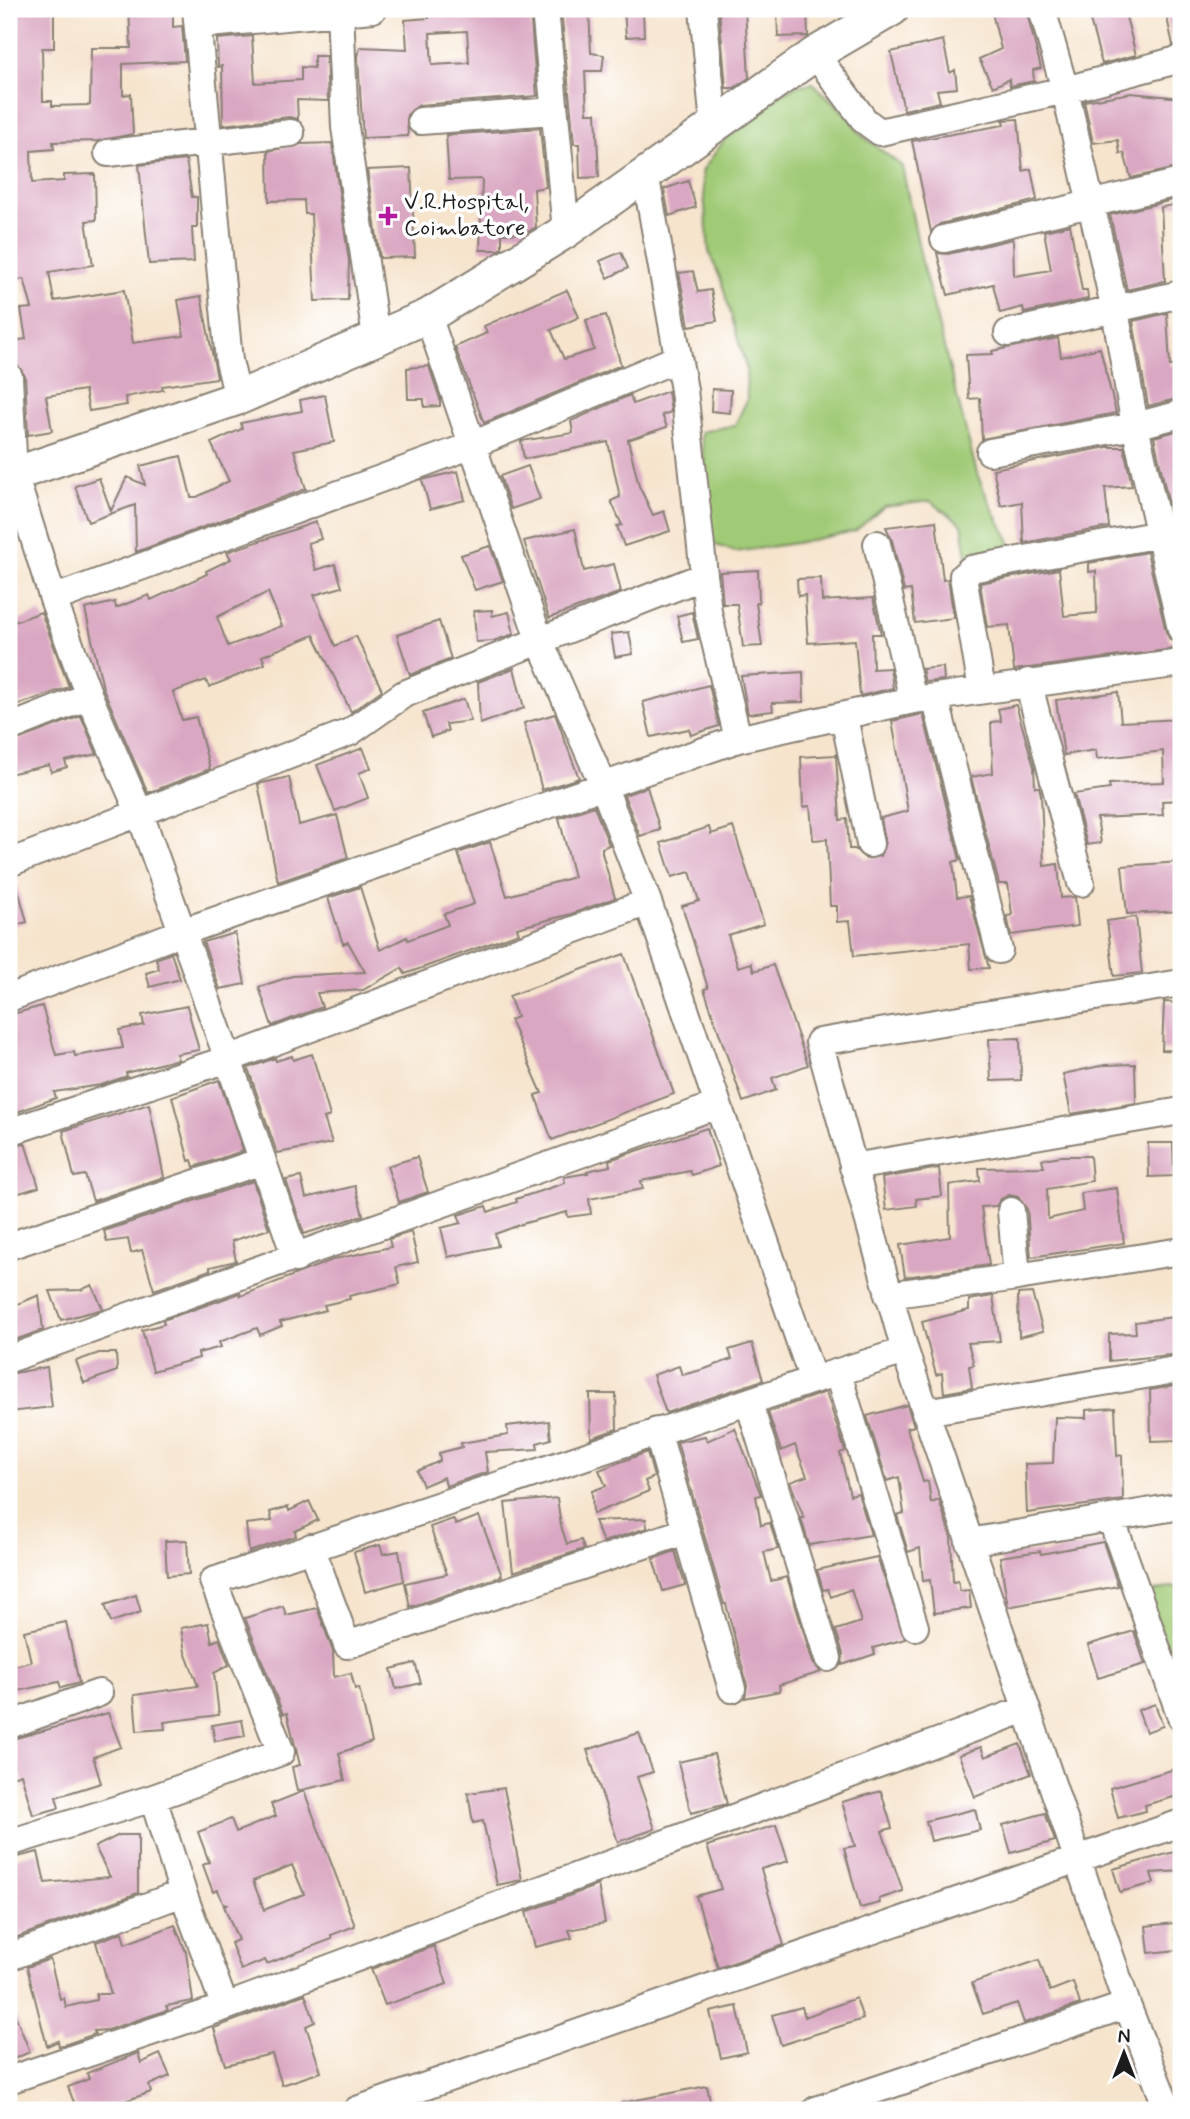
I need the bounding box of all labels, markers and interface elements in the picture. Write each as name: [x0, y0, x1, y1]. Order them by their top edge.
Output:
place label: V.R.Hospital, Coimbatore: [404, 188, 529, 244]
marker: V.R.Hospital, Coimbatore: [378, 206, 398, 226]
north arrow: [1088, 2018, 1158, 2088]
text: N: [1118, 2025, 1130, 2050]

